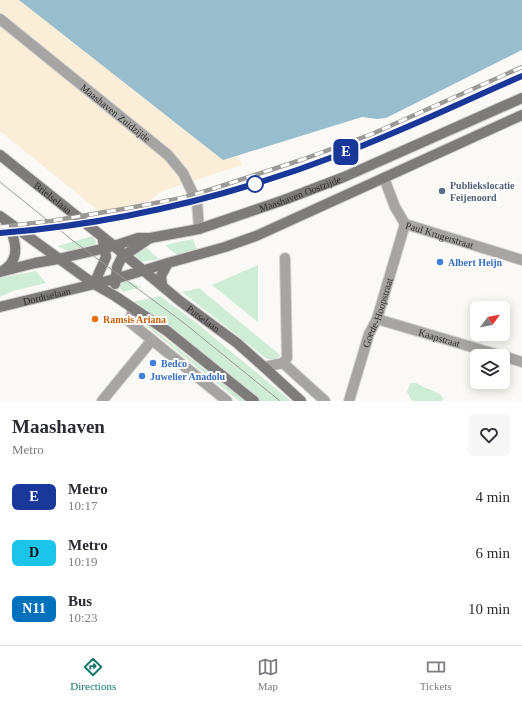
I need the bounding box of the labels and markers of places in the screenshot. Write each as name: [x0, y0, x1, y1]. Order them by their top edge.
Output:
unlabelled marker: [246, 175, 264, 193]
place label: Publiekslocatie Feijenoord: [450, 180, 515, 203]
marker: Publiekslocatie Feijenoord: [437, 186, 447, 196]
marker: Albert Heijn: [435, 257, 445, 267]
place label: Albert Heijn: [448, 257, 503, 268]
marker: Ramsis Ariana: [90, 314, 100, 324]
place label: Ramsis Ariana: [103, 314, 166, 325]
marker: Bedco: [148, 358, 158, 368]
place label: Bedco: [161, 358, 187, 369]
marker: Juwelier Anadolu: [137, 371, 147, 381]
place label: Juwelier Anadolu: [150, 371, 226, 382]

